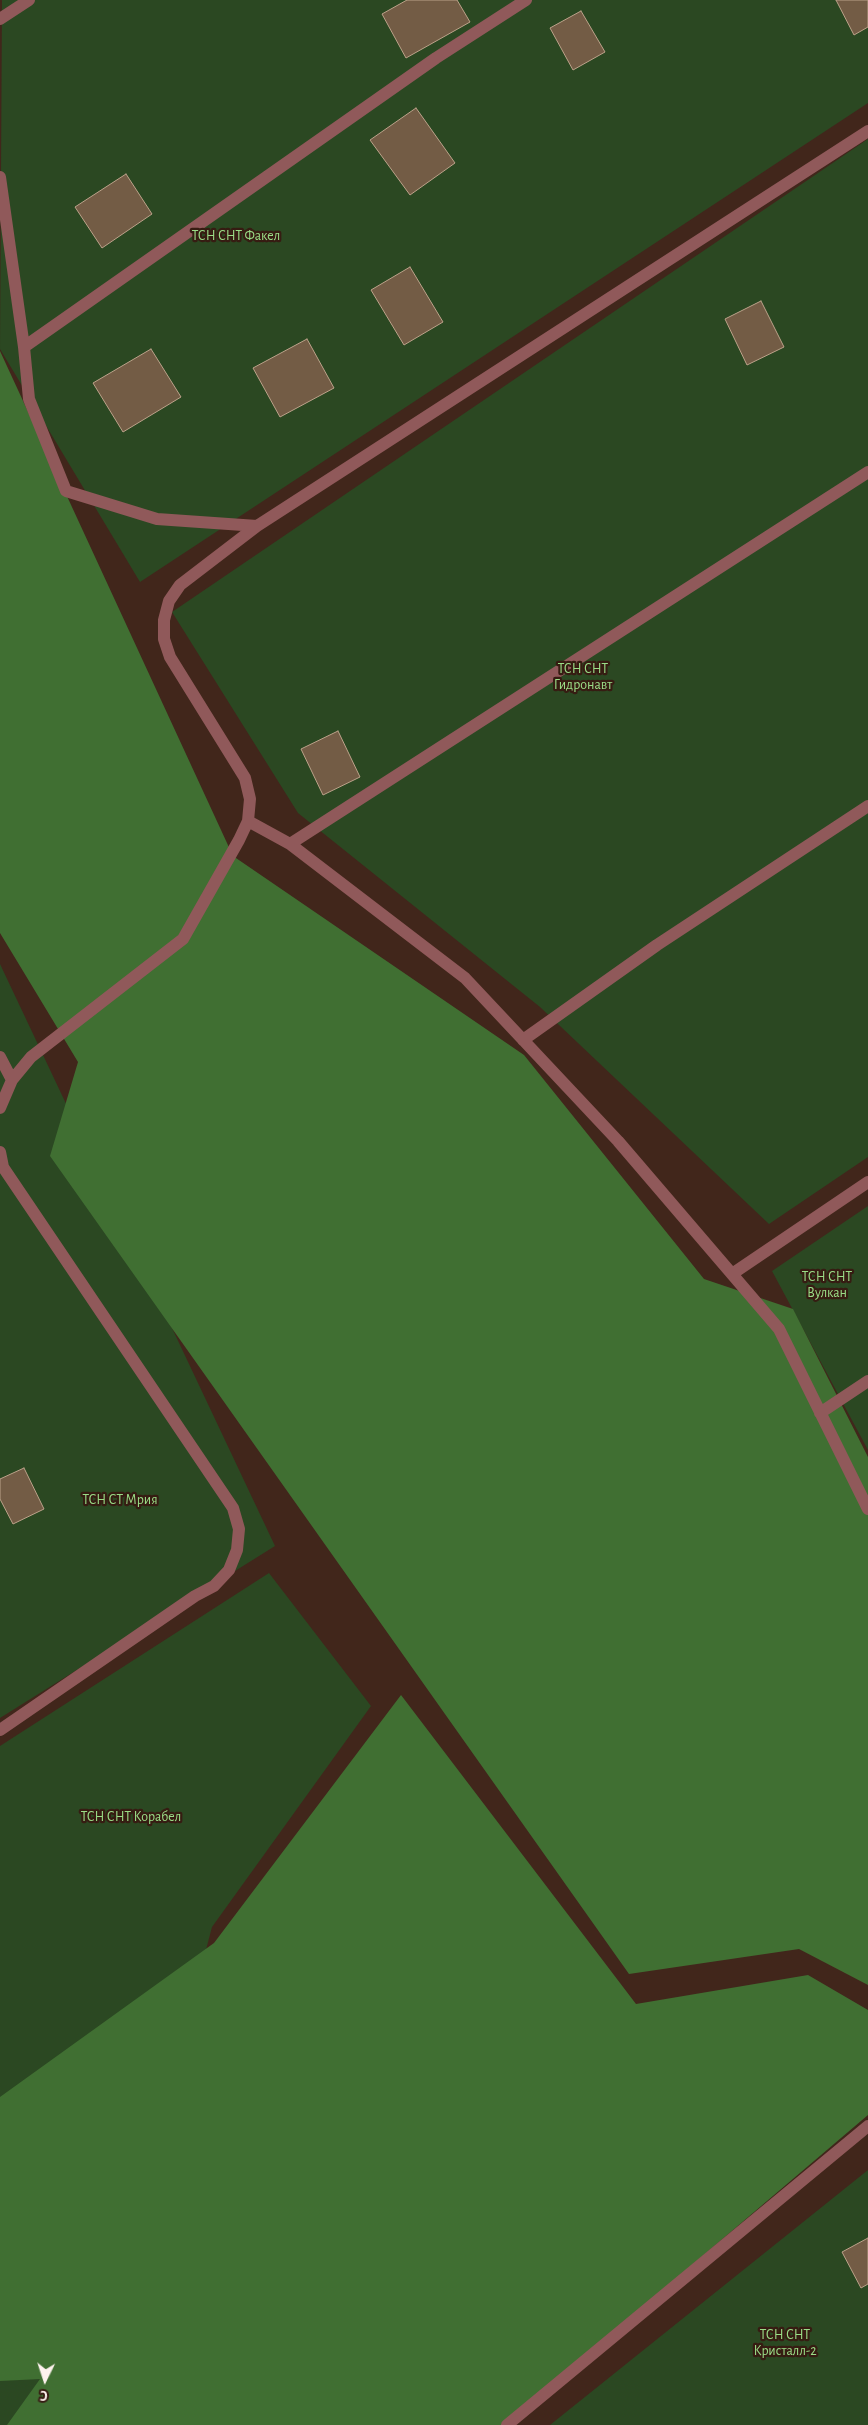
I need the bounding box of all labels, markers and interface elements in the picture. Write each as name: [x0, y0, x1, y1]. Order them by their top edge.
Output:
park label: ТСН СНТ Факел: [192, 228, 280, 244]
park label: ТСН СНТ Гидронавт: [554, 661, 612, 694]
park label: ТСН СНТ Вулкан: [802, 1269, 852, 1302]
park label: ТСН СТ Мрия: [82, 1492, 158, 1508]
park label: ТСН СНТ Корабел: [81, 1809, 181, 1825]
park label: ТСН СНТ Кристалл-2: [753, 2327, 817, 2360]
north arrow: [20, 2355, 70, 2405]
text: С: [40, 2388, 48, 2402]

